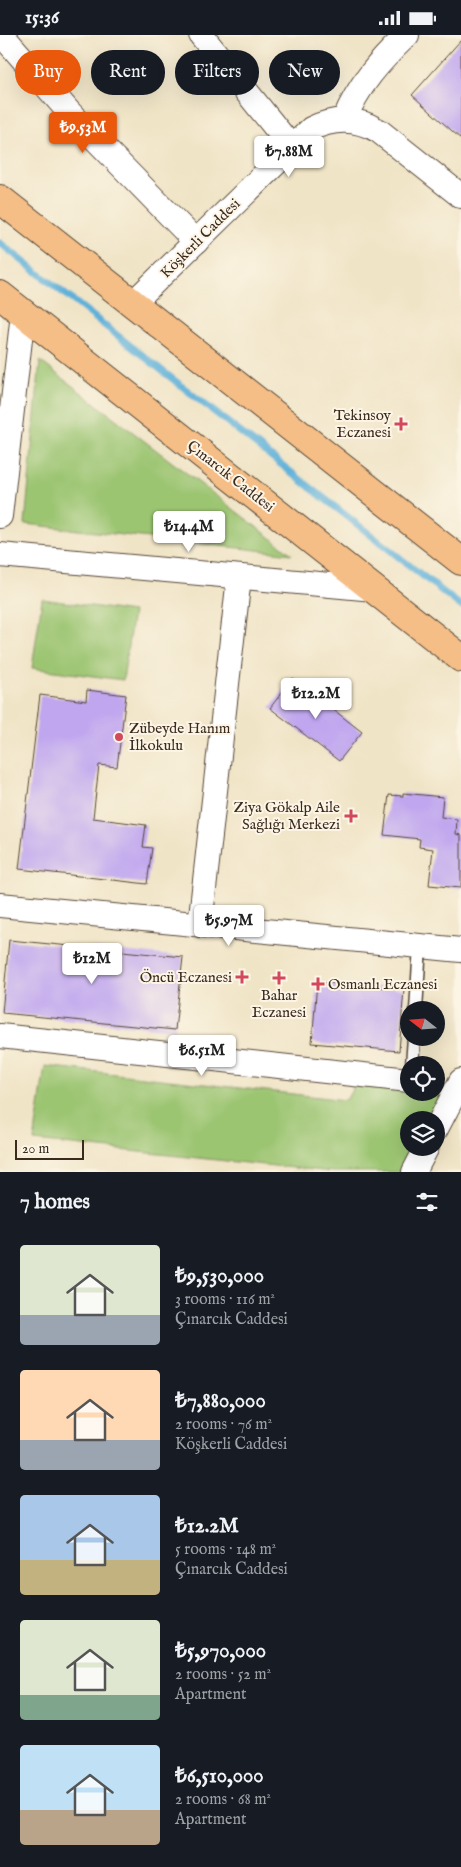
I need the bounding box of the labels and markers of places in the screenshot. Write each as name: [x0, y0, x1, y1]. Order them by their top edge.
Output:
pin: ₺9.53M: [42, 111, 124, 154]
pin: ₺7.88M: [248, 135, 330, 178]
place label: Tekinsoy Eczanesi: [334, 406, 392, 442]
marker: Tekinsoy Eczanesi: [395, 418, 407, 430]
pin: ₺14.4M: [148, 511, 230, 553]
pin: ₺12.2M: [275, 677, 357, 720]
place label: Zübeyde Hanım İlkokulu: [129, 719, 231, 755]
marker: Zübeyde Hanım İlkokulu: [113, 731, 125, 743]
place label: Ziya Gökalp Aile Sağlığı Merkezi: [233, 798, 340, 834]
marker: Ziya Gökalp Aile Sağlığı Merkezi: [344, 809, 358, 823]
pin: ₺5.97M: [188, 905, 270, 947]
pin: ₺12M: [62, 943, 122, 985]
place label: Öncü Eczanesi: [140, 968, 232, 987]
marker: Öncü Eczanesi: [236, 971, 248, 983]
marker: Bahar Eczanesi: [273, 972, 285, 984]
place label: Osmanlı Eczanesi: [328, 975, 438, 994]
marker: Osmanlı Eczanesi: [312, 978, 324, 990]
place label: Bahar Eczanesi: [252, 986, 306, 1022]
pin: ₺6.51M: [161, 1035, 243, 1077]

